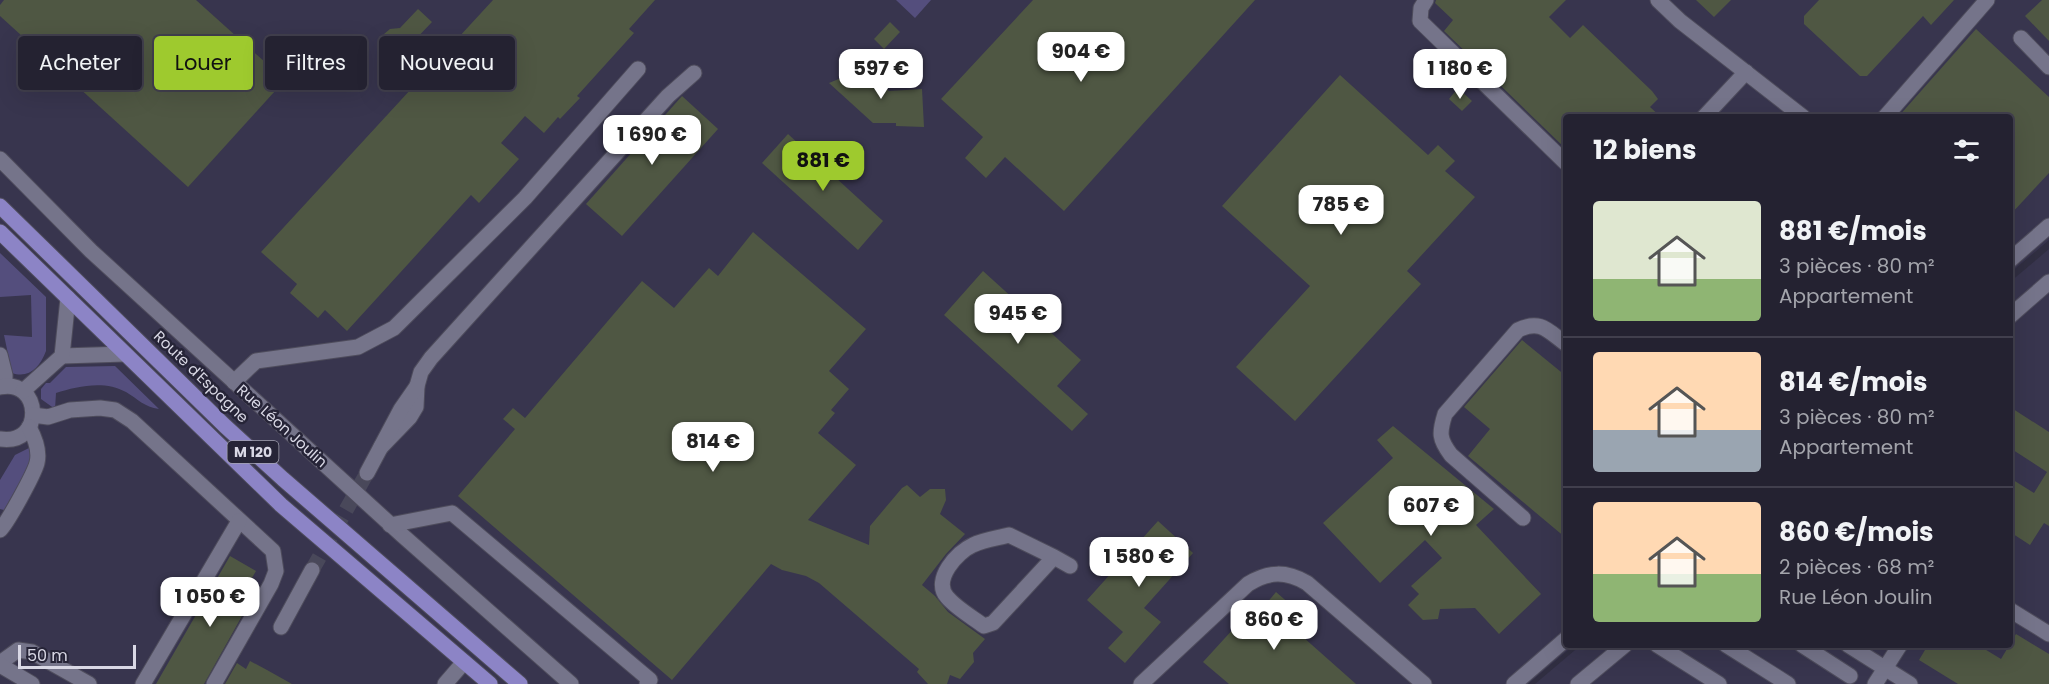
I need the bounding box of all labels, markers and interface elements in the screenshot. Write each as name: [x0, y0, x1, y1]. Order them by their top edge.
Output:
pin: 904 €: [1039, 32, 1123, 83]
chip: Acheter: [18, 36, 142, 90]
chip: Louer: [154, 36, 253, 90]
chip: Filtres: [265, 36, 367, 90]
chip: Nouveau: [379, 36, 515, 90]
text: 904 €: [1051, 37, 1111, 65]
pin: 597 €: [839, 49, 923, 100]
pin: 1 180 €: [1405, 49, 1515, 100]
text: 597 €: [853, 54, 909, 82]
text: 1 180 €: [1427, 54, 1493, 82]
pin: 1 690 €: [597, 115, 707, 166]
text: 1 690 €: [617, 120, 687, 148]
text: 12 biens: [1593, 132, 1697, 168]
icon: filters: [1950, 134, 1983, 167]
pin: 881 €: [781, 141, 865, 192]
text: 881 €: [796, 146, 850, 174]
pin: 785 €: [1299, 185, 1383, 236]
text: 785 €: [1313, 190, 1369, 218]
text: 881 €/mois: [1779, 213, 1927, 249]
icon: home: [1641, 225, 1713, 297]
text: 3 pièces · 80 m²: [1779, 252, 1935, 280]
text: Appartement: [1779, 282, 1913, 310]
pin: 945 €: [976, 294, 1060, 345]
text: 945 €: [989, 299, 1048, 327]
street label: Route d'Espagne: [149, 326, 253, 427]
text: 814 €/mois: [1779, 364, 1928, 400]
icon: home: [1641, 376, 1713, 448]
street label: Rue Léon Joulin: [233, 379, 332, 472]
text: 3 pièces · 80 m²: [1779, 403, 1935, 431]
pin: 814 €: [671, 422, 755, 473]
text: 814 €: [686, 427, 740, 455]
text: Appartement: [1779, 433, 1913, 461]
road number: M 120: [228, 441, 278, 463]
pin: 607 €: [1389, 486, 1473, 537]
text: 607 €: [1403, 491, 1459, 519]
text: 860 €/mois: [1779, 514, 1934, 550]
icon: home: [1641, 526, 1713, 598]
pin: 1 580 €: [1084, 537, 1194, 588]
text: 1 580 €: [1104, 542, 1174, 570]
text: 2 pièces · 68 m²: [1779, 553, 1934, 581]
pin: 1 050 €: [155, 577, 265, 628]
text: 1 050 €: [175, 582, 246, 610]
text: Rue Léon Joulin: [1779, 583, 1933, 611]
pin: 860 €: [1232, 600, 1316, 651]
text: 860 €: [1245, 605, 1303, 633]
scale bar: [18, 642, 136, 670]
text: 50 m: [27, 644, 68, 667]

